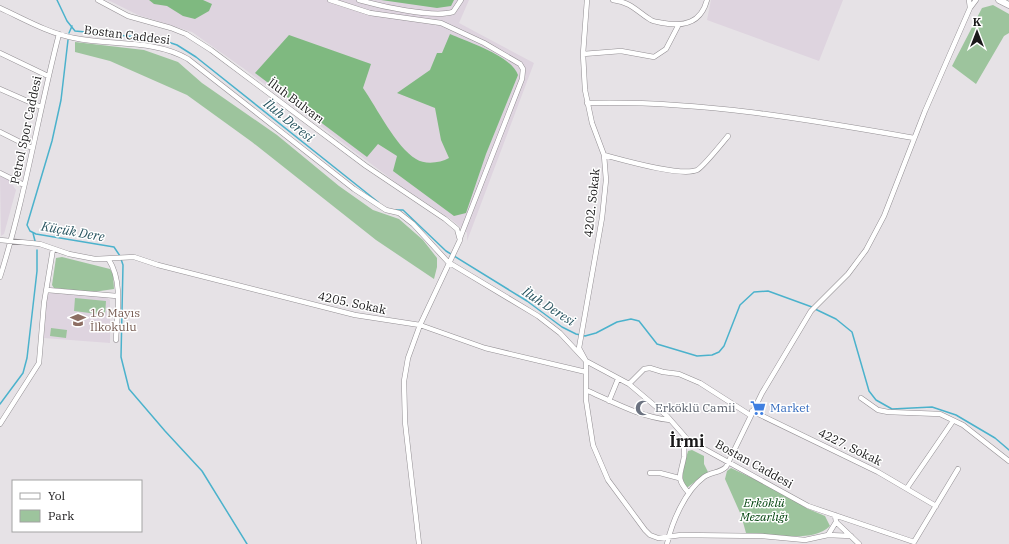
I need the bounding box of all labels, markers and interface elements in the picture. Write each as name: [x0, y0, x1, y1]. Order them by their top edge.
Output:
north arrow: [957, 12, 997, 52]
text: K: [973, 15, 982, 29]
street label: Bostan Caddesi: [83, 22, 171, 47]
street label: Petrol Spor Caddesi: [7, 74, 44, 186]
street label: İluh Bulvarı: [265, 75, 327, 127]
water label: İluh Deresi: [259, 94, 317, 146]
street label: 4202. Sokak: [580, 168, 603, 238]
water label: Küçük Dere: [39, 217, 106, 245]
water label: İluh Deresi: [518, 283, 578, 330]
street label: 4205. Sokak: [317, 288, 388, 317]
place label: 16 Mayıs İlkokulu: [90, 305, 140, 334]
school or university icon: 16 Mayıs İlkokulu: [69, 311, 87, 329]
mosque icon: Erköklü Camii: [634, 399, 652, 417]
supermarket icon: Market: [749, 399, 767, 417]
place label: Erköklü Camii: [655, 400, 736, 415]
place label: Market: [770, 400, 810, 415]
street label: 4227. Sokak: [816, 425, 885, 468]
district label: İrmi: [670, 431, 704, 451]
street label: Bostan Caddesi: [713, 436, 796, 491]
legend: [12, 480, 142, 532]
text: Yol: [48, 488, 66, 503]
park label: Erköklü Mezarlığı: [739, 495, 788, 524]
text: Park: [48, 508, 74, 523]

